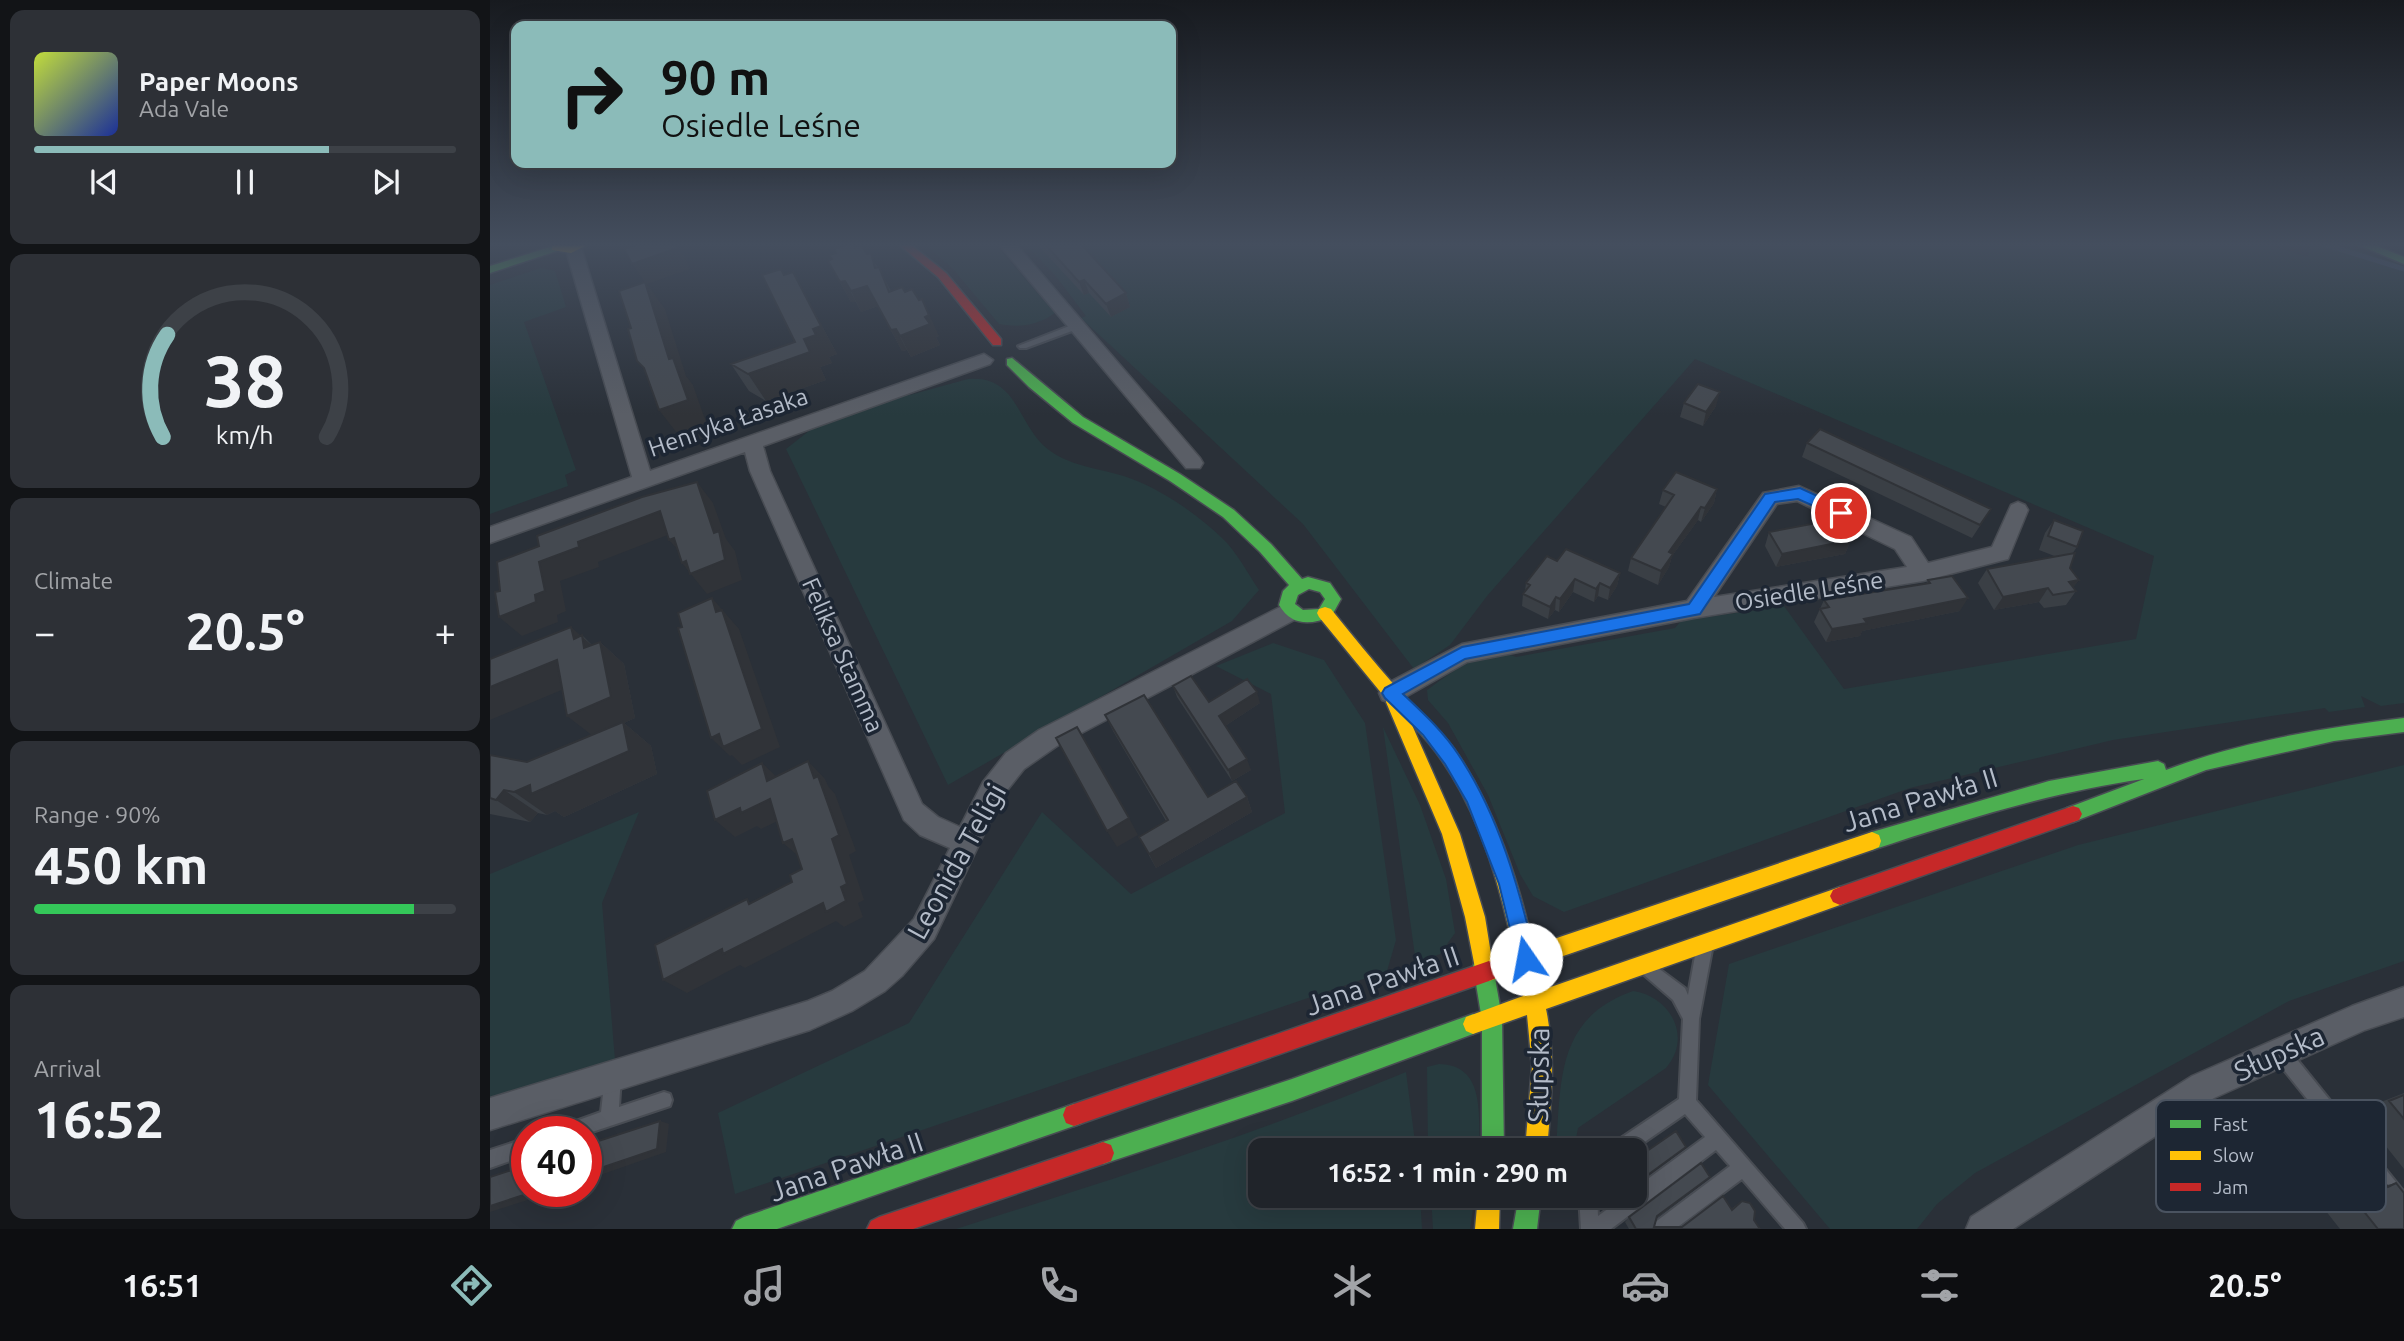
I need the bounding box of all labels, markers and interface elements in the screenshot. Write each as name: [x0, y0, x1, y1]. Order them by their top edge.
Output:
icon: right: [546, 49, 637, 140]
text: 90 m: [661, 49, 770, 104]
text: Paper Moons: [139, 67, 298, 96]
text: Ada Vale: [139, 96, 229, 121]
text: Osiedle Leśne: [661, 107, 861, 143]
icon: previous: [85, 163, 123, 201]
icon: pause: [226, 163, 264, 201]
icon: next: [367, 163, 405, 201]
text: 38: [204, 339, 286, 421]
street label: Henryka Łasaka: [645, 382, 811, 462]
text: km/h: [216, 420, 274, 448]
pin: [1811, 483, 1871, 543]
icon: arrive: [1822, 494, 1860, 532]
street label: Osiedle Leśne: [1733, 566, 1885, 616]
text: Climate: [34, 568, 113, 593]
street label: Feliksa Stamma: [797, 573, 889, 737]
text: 20.5°: [185, 602, 305, 660]
text: −: [34, 611, 55, 653]
text: +: [435, 611, 456, 653]
street label: Jana Pawła II: [1839, 761, 2001, 837]
street label: Leonida Teligi: [901, 778, 1011, 944]
text: Range · 90%: [34, 802, 161, 827]
text: 450 km: [34, 836, 208, 894]
position arrow: [1489, 922, 1563, 996]
street label: Jana Pawła II: [1301, 939, 1463, 1021]
street label: Słupska: [2229, 1019, 2329, 1087]
street label: Słupska: [1522, 1027, 1554, 1123]
text: Arrival: [34, 1056, 101, 1081]
text: 16:52: [34, 1090, 164, 1148]
legend: [2156, 1100, 2386, 1212]
text: Fast: [2213, 1113, 2248, 1135]
speed limit sign: 40: [511, 1116, 602, 1207]
street label: Jana Pawła II: [765, 1125, 927, 1207]
text: Slow: [2213, 1144, 2254, 1166]
text: 16:52 · 1 min · 290 m: [1327, 1158, 1568, 1187]
text: Jam: [2213, 1176, 2249, 1198]
icon: directions: [447, 1261, 496, 1310]
icon: music: [740, 1261, 789, 1310]
icon: phone: [1034, 1261, 1083, 1310]
icon: climate: [1328, 1261, 1377, 1310]
icon: car: [1621, 1261, 1670, 1310]
icon: filters: [1915, 1261, 1964, 1310]
text: 16:51: [122, 1267, 202, 1303]
text: 20.5°: [2208, 1267, 2282, 1303]

